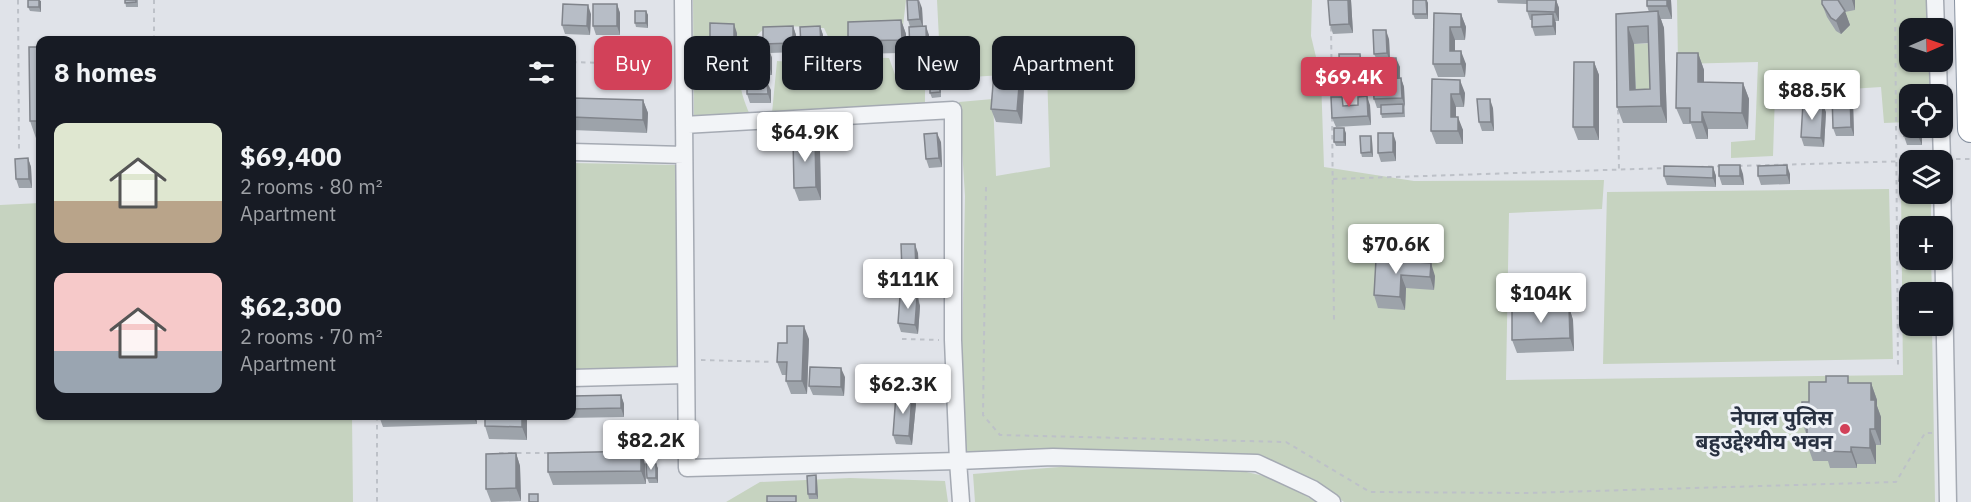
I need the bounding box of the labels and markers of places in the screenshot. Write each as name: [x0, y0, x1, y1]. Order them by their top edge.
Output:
pin: $69.4K: [1300, 57, 1398, 108]
pin: $88.5K: [1763, 70, 1861, 121]
pin: $64.9K: [756, 112, 854, 163]
pin: $70.6K: [1347, 224, 1445, 275]
pin: $111K: [866, 259, 950, 310]
pin: $104K: [1499, 273, 1583, 324]
pin: $62.3K: [854, 364, 952, 415]
place label: नेपाल पुलिस बहुउद्देश्यीय भवन: [1696, 403, 1834, 457]
pin: $82.2K: [602, 420, 700, 471]
marker: नेपाल पुलिस बहुउद्देश्यीय भवन: [1838, 422, 1852, 436]

